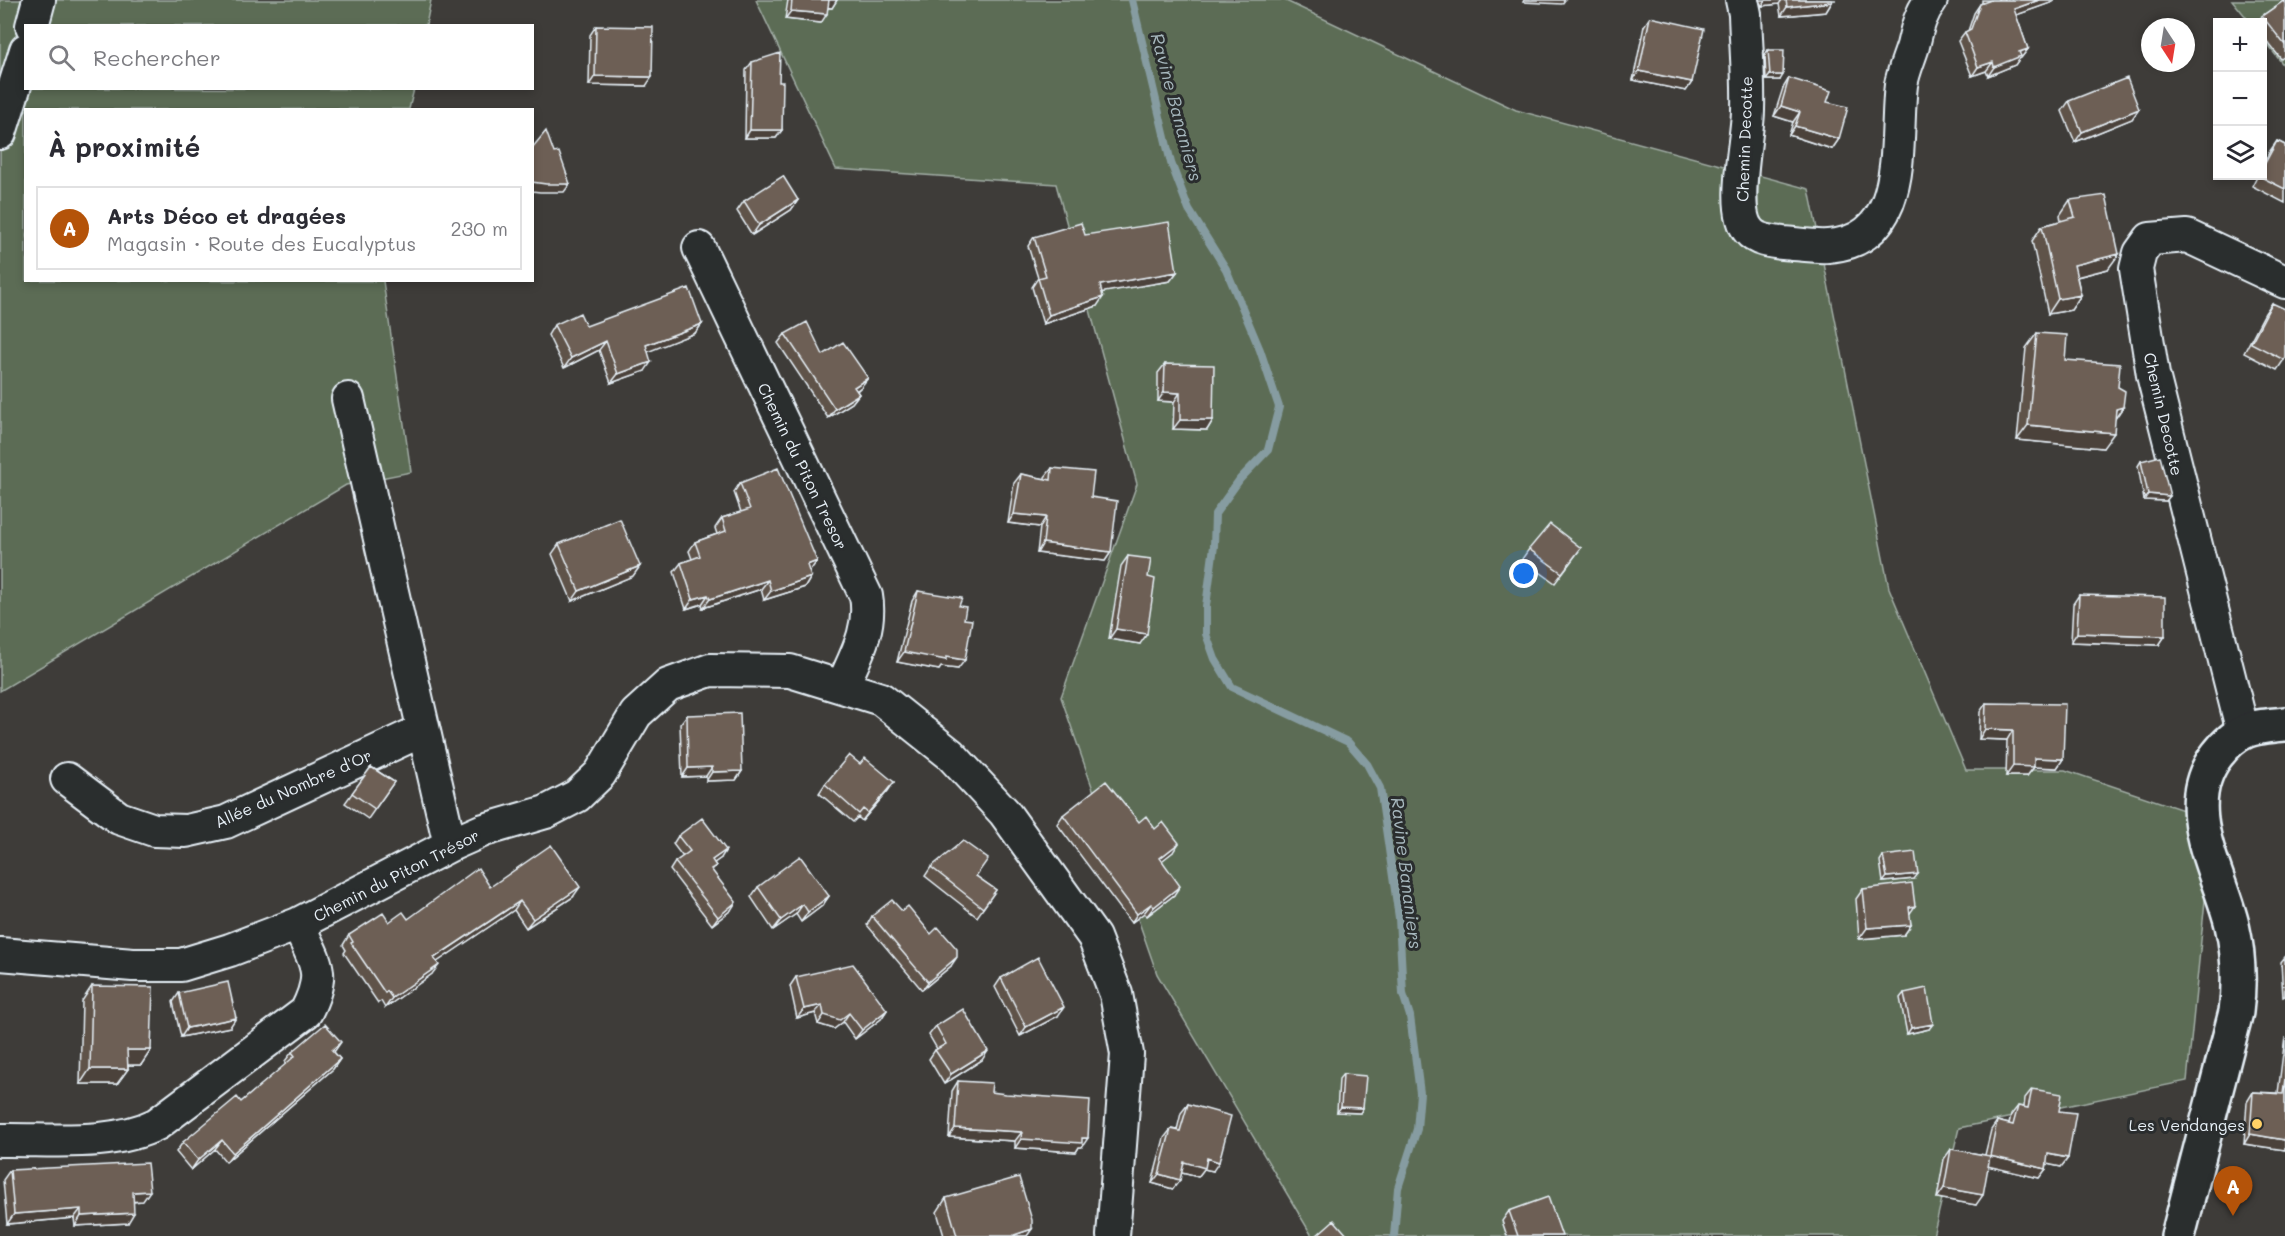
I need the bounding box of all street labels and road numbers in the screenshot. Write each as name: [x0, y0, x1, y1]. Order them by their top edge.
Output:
street label: Chemin Decotte: [1731, 76, 1757, 202]
street label: Chemin Decotte: [2140, 350, 2188, 478]
street label: Chemin du Piton Tresor: [753, 379, 853, 553]
street label: Allée du Nombre d'Or: [211, 744, 375, 832]
street label: Chemin du Piton Trésor: [309, 824, 483, 926]

